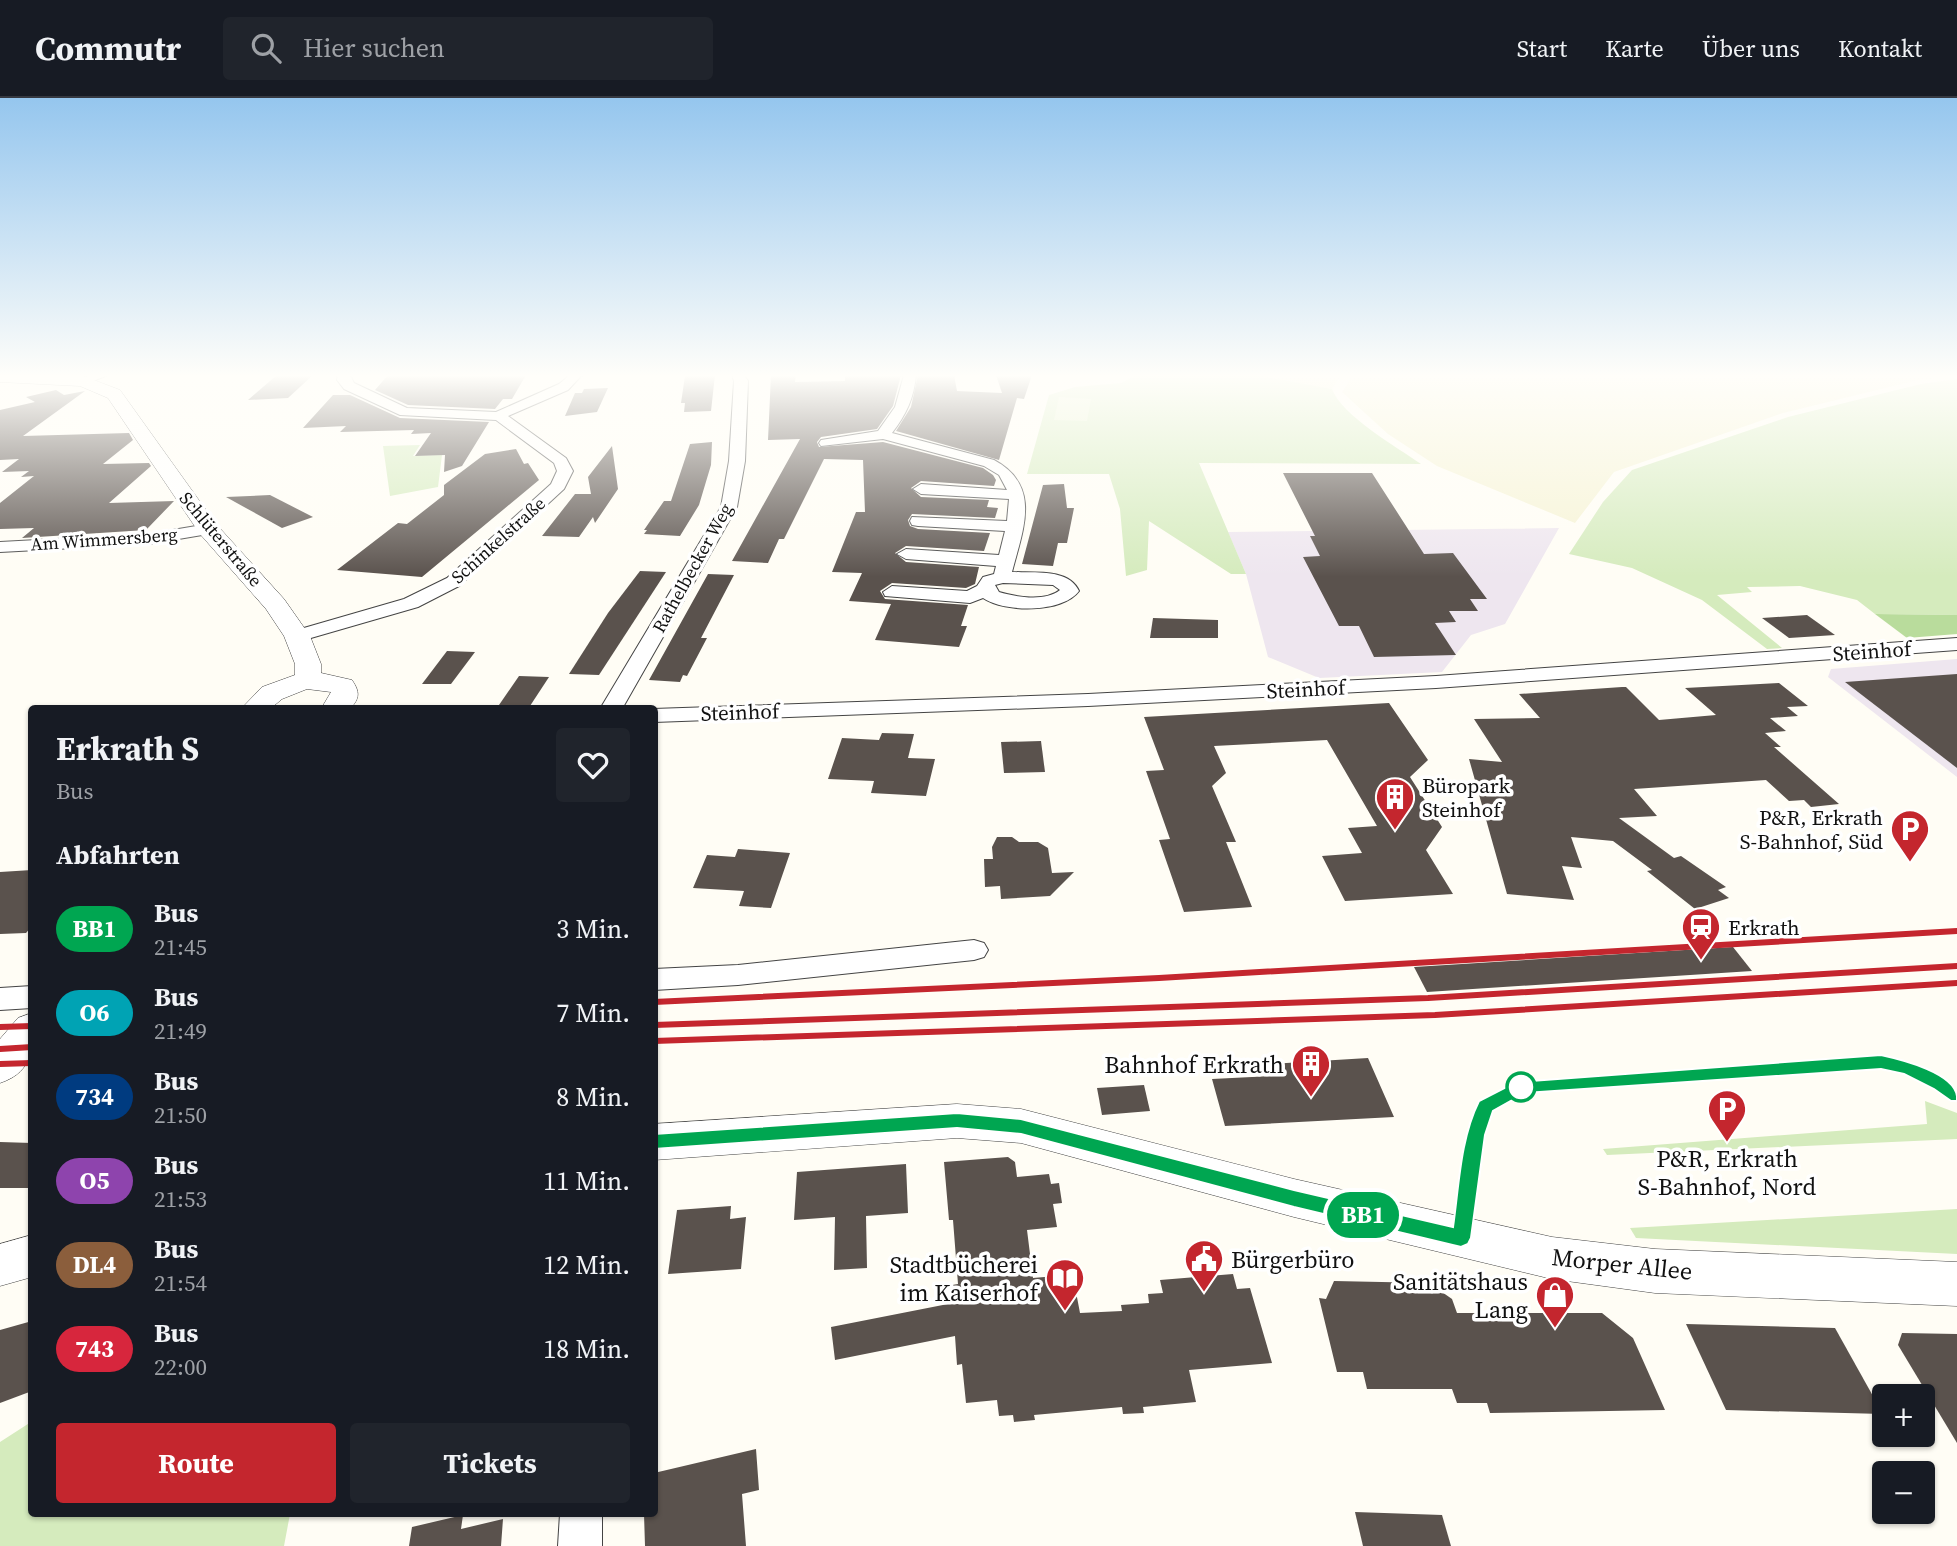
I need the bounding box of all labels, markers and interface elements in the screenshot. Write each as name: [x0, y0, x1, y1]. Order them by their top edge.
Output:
search box: [223, 17, 713, 80]
text: Commutr: [35, 26, 181, 71]
icon: search: [247, 29, 285, 67]
text: Hier suchen: [303, 30, 445, 66]
text: Start: [1517, 32, 1567, 65]
text: Karte: [1605, 32, 1664, 65]
text: Über uns: [1702, 32, 1800, 65]
text: Kontakt: [1838, 32, 1922, 65]
street label: Schlüterstraße: [174, 486, 268, 592]
street label: Schinkelstraße: [445, 491, 551, 589]
street label: Rathelbecker Weg: [646, 499, 738, 637]
street label: Am Wimmersberg: [30, 521, 178, 557]
street label: Steinhof: [1832, 634, 1914, 668]
street label: Steinhof: [1266, 672, 1348, 706]
street label: Steinhof: [700, 696, 781, 728]
text: Erkrath S: [56, 726, 199, 771]
button: heart: [556, 728, 630, 802]
place label: Büropark Steinhof: [1422, 771, 1511, 824]
text: Bus: [56, 775, 93, 807]
building icon: Büropark Steinhof: [1374, 776, 1416, 831]
place label: P&R, Erkrath S-Bahnhof, Süd: [1740, 803, 1883, 856]
parking icon: P&R, Erkrath S-Bahnhof, Süd: [1889, 808, 1931, 863]
text: Abfahrten: [56, 837, 180, 873]
text: Bus: [154, 895, 198, 931]
station icon: Erkrath: [1680, 906, 1722, 961]
text: 3 Min.: [556, 911, 630, 947]
text: BB1: [73, 912, 116, 945]
place label: Erkrath: [1728, 913, 1800, 942]
text: 21:45: [154, 931, 207, 963]
text: Bus: [154, 979, 198, 1015]
text: 7 Min.: [556, 995, 630, 1031]
text: O6: [80, 996, 109, 1029]
text: 21:49: [154, 1015, 207, 1047]
building icon: Bahnhof Erkrath: [1290, 1043, 1332, 1098]
place label: Bahnhof Erkrath: [1104, 1048, 1284, 1081]
text: Bus: [154, 1063, 198, 1099]
unlabelled marker: [1506, 1072, 1536, 1102]
text: 8 Min.: [556, 1079, 630, 1115]
text: 734: [75, 1080, 114, 1113]
parking icon: P&R, Erkrath S-Bahnhof, Nord: [1706, 1088, 1748, 1143]
text: 21:50: [154, 1099, 207, 1131]
place label: P&R, Erkrath S-Bahnhof, Nord: [1638, 1142, 1817, 1203]
text: Bus: [154, 1147, 198, 1183]
text: 11 Min.: [543, 1163, 630, 1199]
text: O5: [80, 1164, 109, 1197]
text: 21:53: [154, 1183, 207, 1215]
line badge: BB1: [1323, 1192, 1403, 1238]
text: BB1: [1341, 1198, 1385, 1231]
text: Bus: [154, 1231, 198, 1267]
public building icon: Bürgerbüro: [1183, 1238, 1225, 1293]
street label: Morper Allee: [1550, 1240, 1694, 1288]
place label: Bürgerbüro: [1231, 1243, 1355, 1276]
text: 12 Min.: [543, 1247, 630, 1283]
text: DL4: [73, 1248, 116, 1281]
place label: Stadtbücherei im Kaiserhof: [890, 1248, 1040, 1309]
library icon: Stadtbücherei im Kaiserhof: [1044, 1257, 1086, 1312]
place label: Sanitätshaus Lang: [1393, 1265, 1528, 1326]
text: 21:54: [154, 1267, 207, 1299]
shop icon: Sanitätshaus Lang: [1534, 1274, 1576, 1329]
text: Bus: [154, 1315, 198, 1351]
text: 18 Min.: [543, 1331, 630, 1367]
text: 743: [75, 1332, 114, 1365]
text: 22:00: [154, 1351, 207, 1383]
map controls: [1872, 1384, 1935, 1524]
button: +: [1872, 1384, 1935, 1447]
button: Route: [56, 1423, 336, 1503]
button: Tickets: [350, 1423, 630, 1503]
button: −: [1872, 1461, 1935, 1524]

